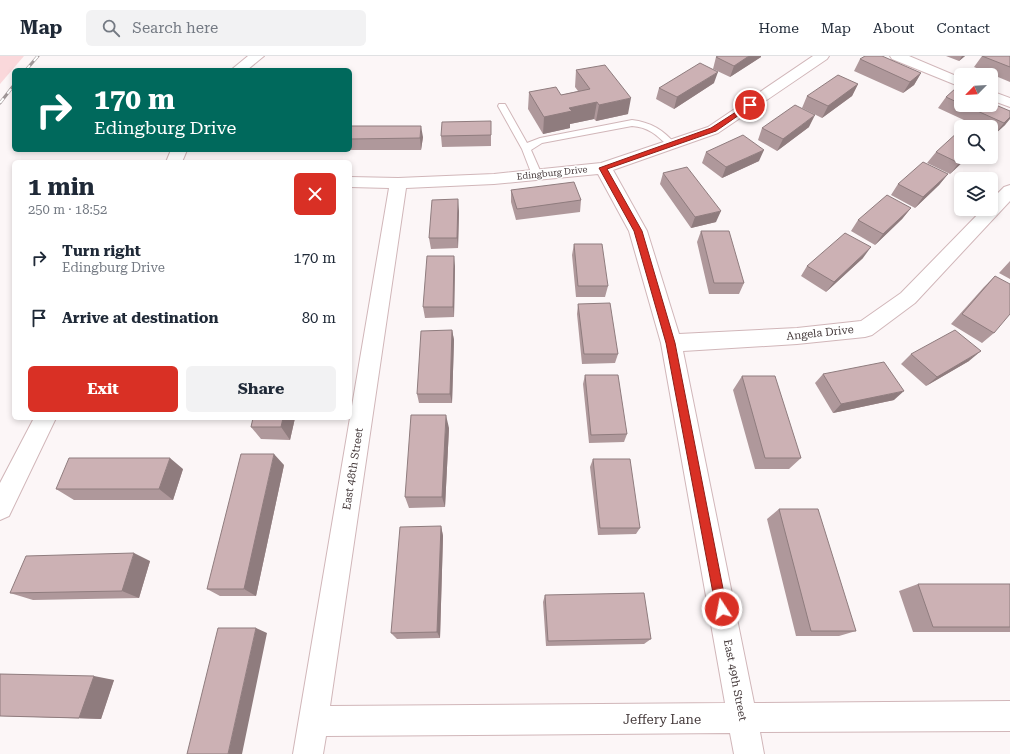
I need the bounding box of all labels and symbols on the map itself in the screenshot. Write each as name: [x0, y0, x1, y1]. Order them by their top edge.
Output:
north arrow: [954, 68, 998, 112]
pin: [733, 88, 767, 122]
street label: Edingburg Drive: [516, 164, 588, 182]
street label: Angela Drive: [786, 323, 854, 343]
street label: East 48th Street: [340, 427, 366, 511]
position arrow: [701, 588, 743, 630]
street label: East 49th Street: [721, 638, 749, 722]
street label: Jeffery Lane: [623, 712, 701, 727]

